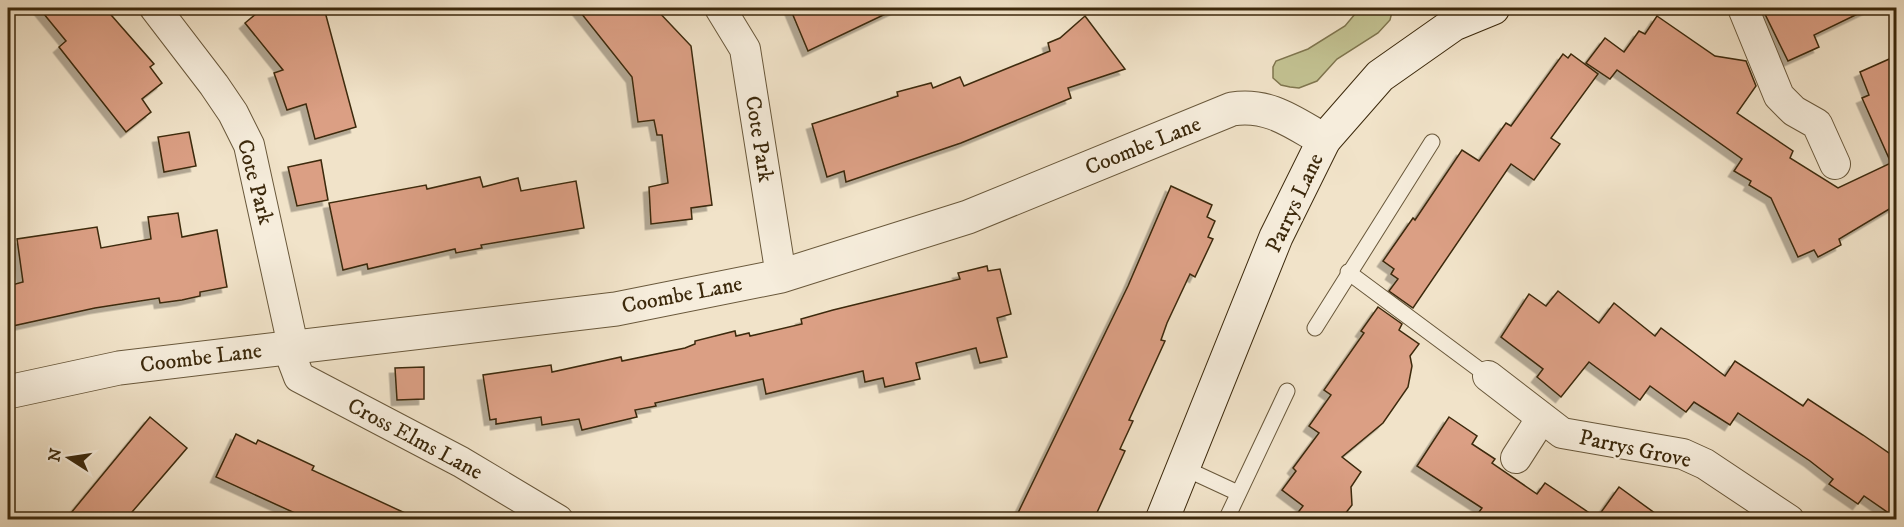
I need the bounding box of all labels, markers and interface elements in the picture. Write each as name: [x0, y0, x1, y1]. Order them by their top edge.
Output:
street label: Cote Park: [739, 94, 779, 184]
street label: Coombe Lane: [1081, 111, 1205, 181]
street label: Cote Park: [231, 136, 279, 228]
street label: Parrys Lane: [1260, 149, 1330, 257]
street label: Coombe Lane: [619, 270, 745, 320]
street label: Coombe Lane: [139, 337, 263, 379]
street label: Cross Elms Lane: [343, 392, 487, 486]
street label: Parrys Grove: [1576, 424, 1694, 474]
north arrow: [39, 428, 99, 488]
text: N: [44, 447, 66, 464]

